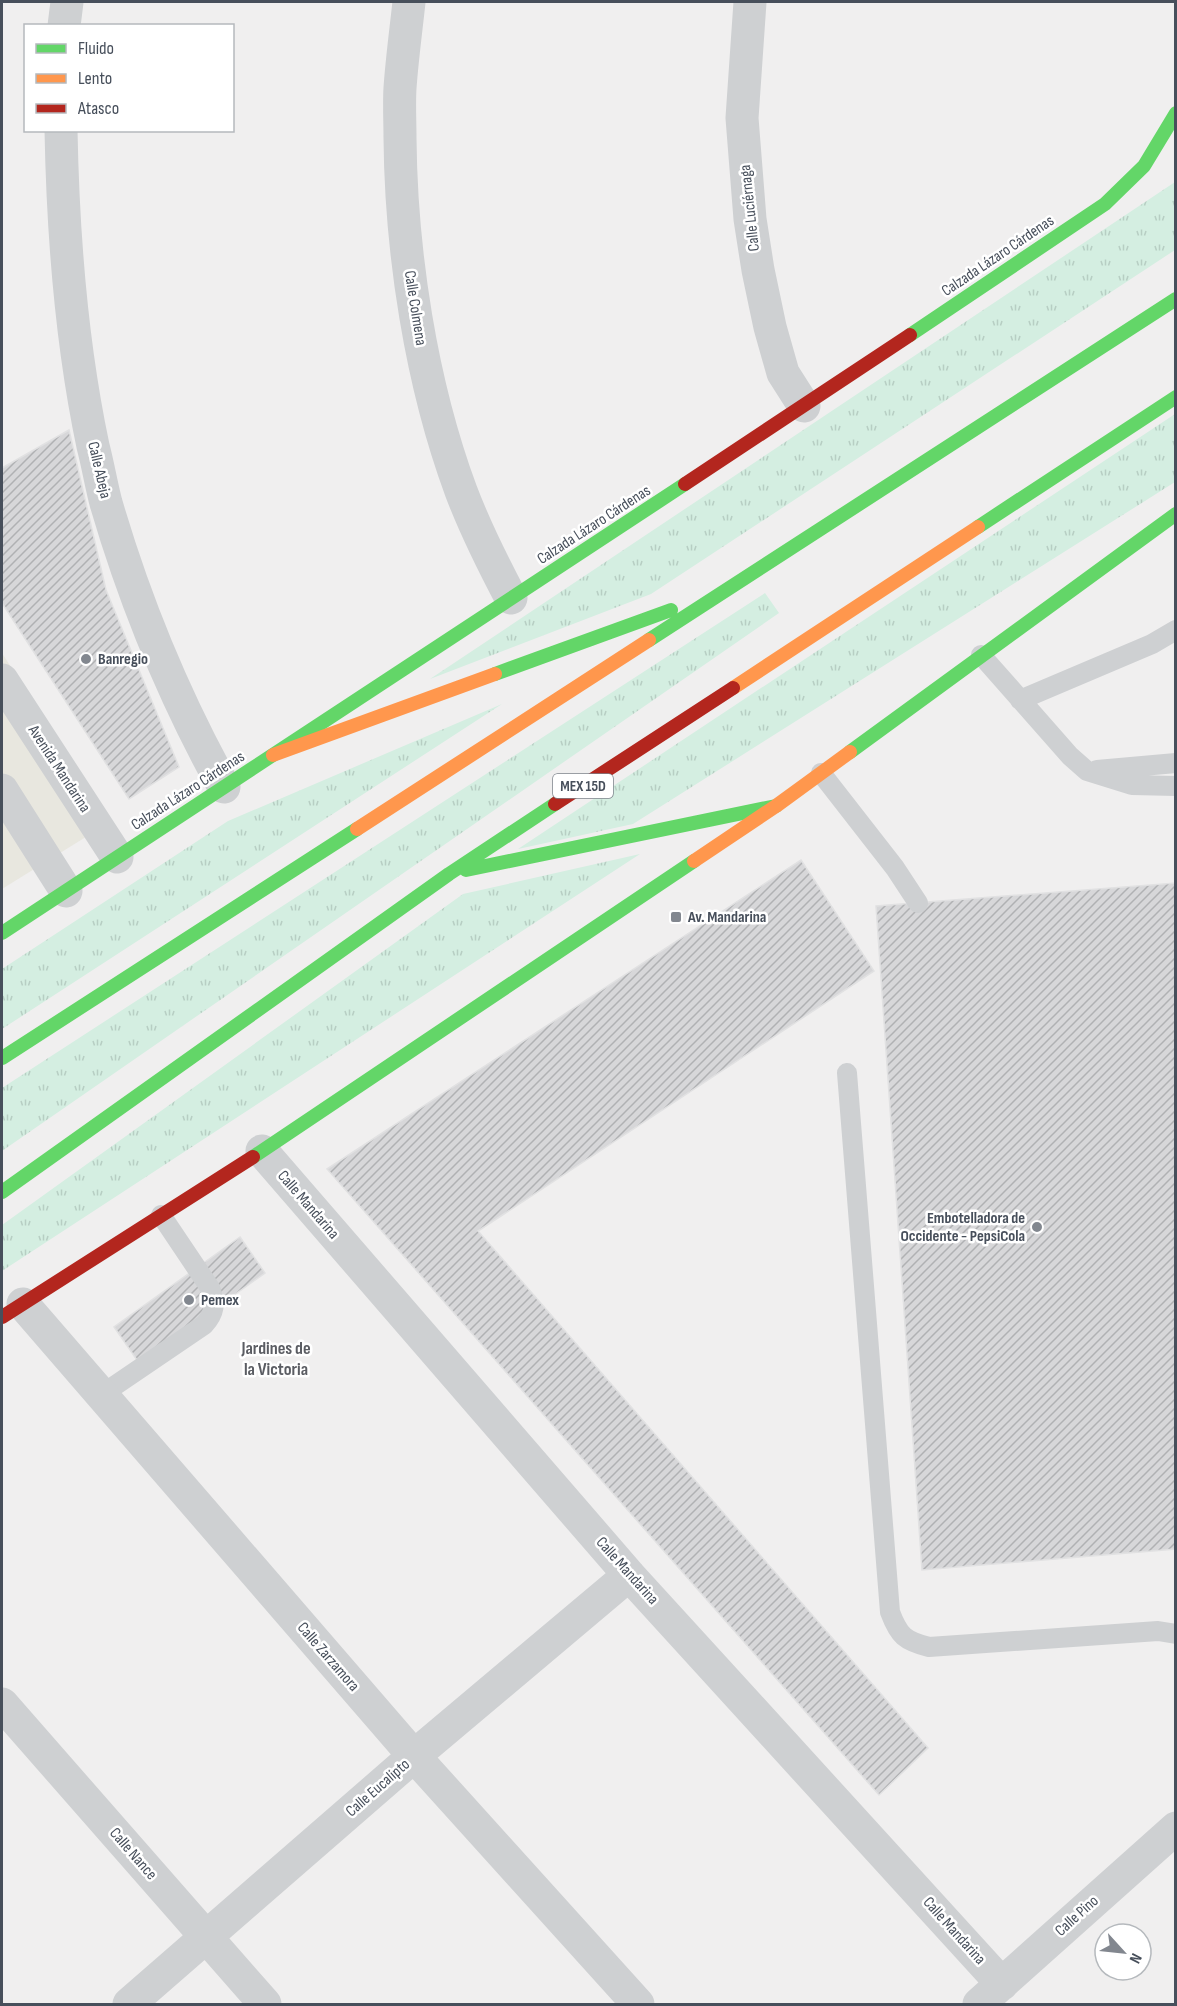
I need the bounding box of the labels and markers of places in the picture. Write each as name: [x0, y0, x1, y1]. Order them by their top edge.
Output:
place label: Banregio: [98, 650, 148, 669]
marker: Banregio: [79, 652, 93, 666]
place label: Av. Mandarina: [687, 908, 766, 927]
marker: Av. Mandarina: [669, 910, 683, 924]
place label: Embotelladora de Occidente - PepsiCola: [901, 1209, 1025, 1246]
marker: Embotelladora de Occidente - PepsiCola: [1030, 1220, 1044, 1234]
place label: Pemex: [201, 1291, 239, 1310]
marker: Pemex: [182, 1293, 196, 1307]

